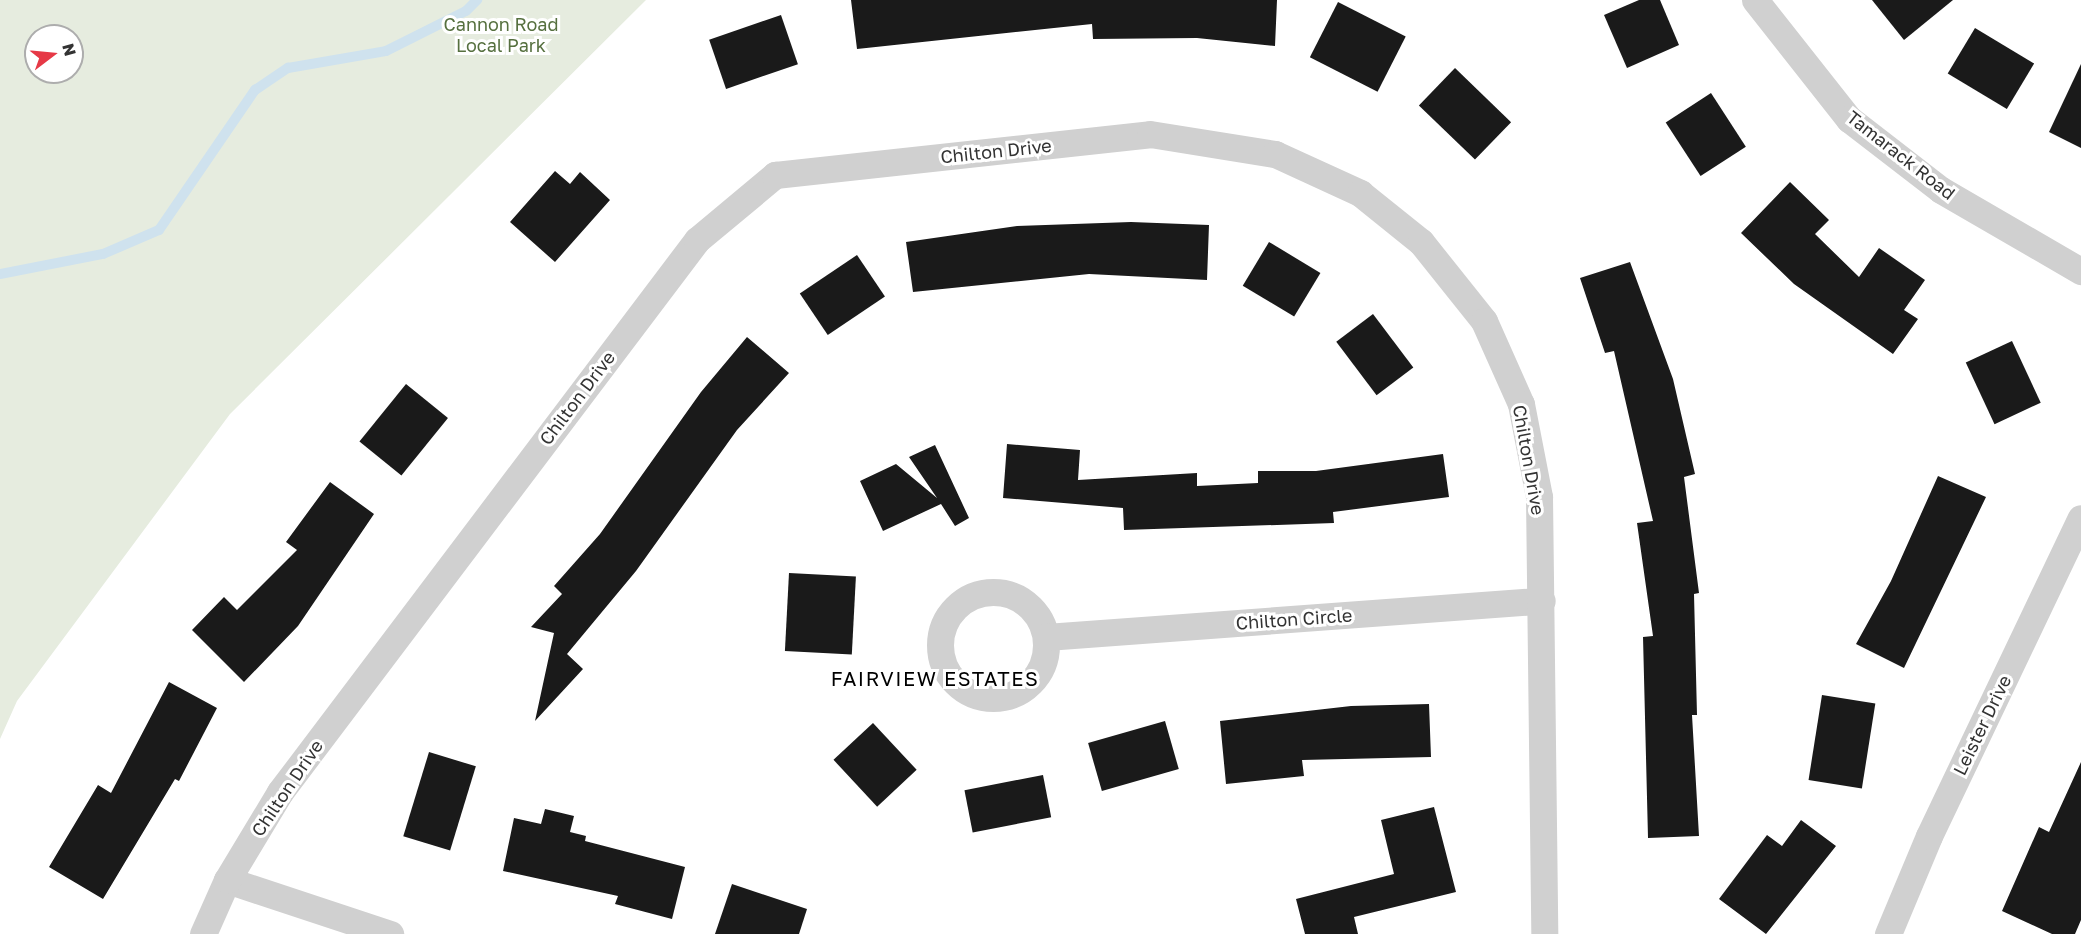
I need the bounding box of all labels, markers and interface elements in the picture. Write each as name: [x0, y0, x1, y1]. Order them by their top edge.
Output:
park label: Cannon Road Local Park: [443, 14, 559, 57]
north arrow: [24, 24, 84, 84]
text: N: [58, 41, 81, 58]
street label: Tamarack Road: [1843, 106, 1959, 204]
street label: Chilton Drive: [939, 134, 1053, 168]
street label: Chilton Drive: [535, 347, 619, 449]
street label: Chilton Drive: [1509, 403, 1549, 517]
street label: Chilton Circle: [1235, 604, 1353, 634]
district label: FAIRVIEW ESTATES: [831, 666, 1039, 690]
street label: Leister Drive: [1948, 671, 2016, 779]
street label: Chilton Drive: [247, 736, 327, 840]

